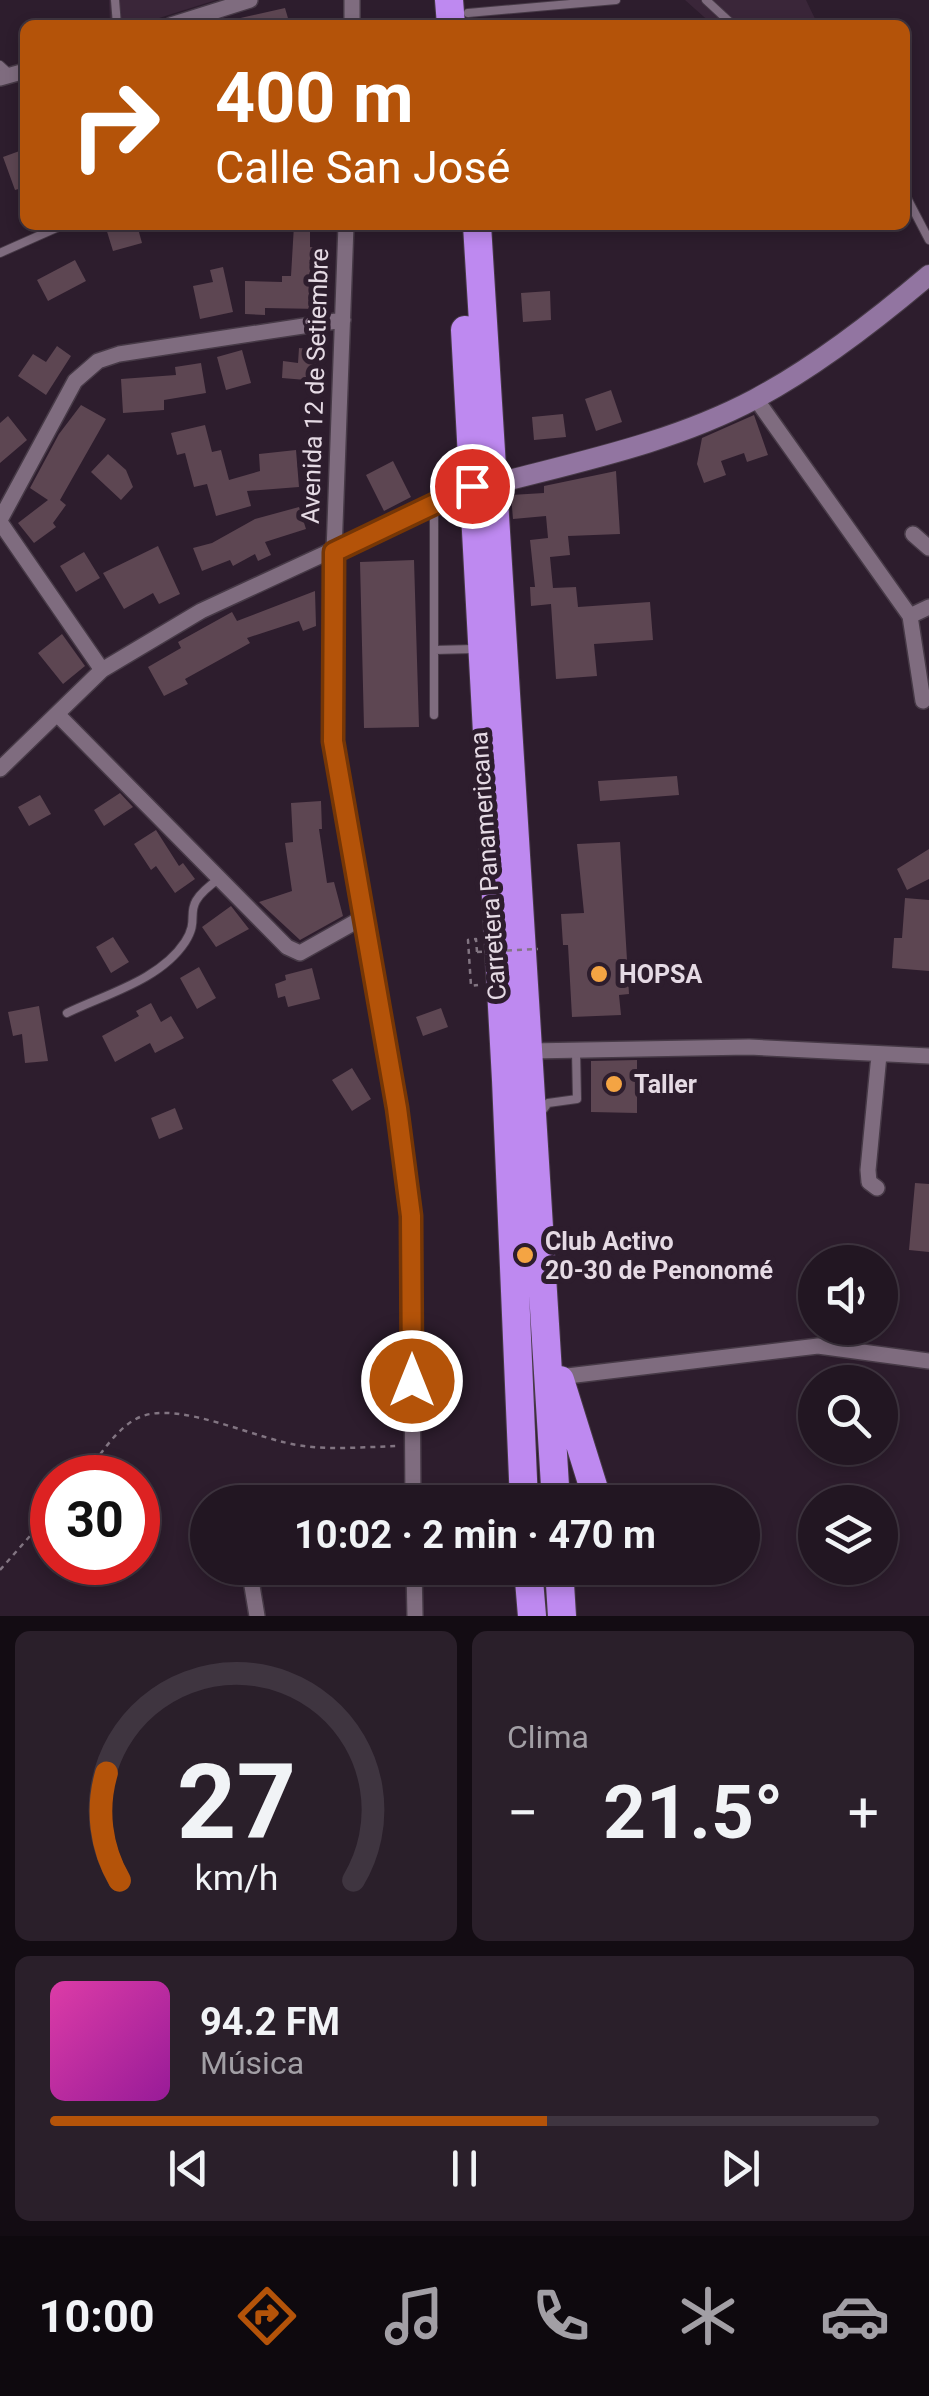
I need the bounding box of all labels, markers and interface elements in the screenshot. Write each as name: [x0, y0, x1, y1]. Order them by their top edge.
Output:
text: 400 m: [215, 57, 414, 139]
icon: right: [50, 60, 180, 190]
text: Calle San José: [215, 141, 510, 194]
street label: Avenida 12 de Setiembre: [296, 248, 334, 524]
pin: [430, 444, 515, 529]
icon: arrive: [445, 459, 500, 514]
street label: Carretera Panamericana: [464, 731, 512, 1001]
place label: HOPSA: [619, 960, 702, 989]
marker: HOPSA: [588, 963, 610, 985]
place label: Taller: [634, 1070, 697, 1099]
marker: Taller: [603, 1073, 625, 1095]
place label: Club Activo 20-30 de Penonomé: [545, 1227, 773, 1285]
marker: Club Activo 20-30 de Penonomé: [514, 1244, 536, 1266]
map controls: [798, 1245, 898, 1585]
button: sound: [798, 1245, 898, 1345]
position arrow: [360, 1329, 464, 1433]
button: search: [798, 1365, 898, 1465]
speed limit sign: 30: [30, 1455, 160, 1585]
button: layers: [798, 1485, 898, 1585]
text: 10:02 · 2 min · 470 m: [294, 1513, 656, 1557]
text: Clima: [507, 1718, 589, 1756]
text: 27: [176, 1742, 296, 1863]
text: 21.5°: [603, 1768, 783, 1856]
text: −: [507, 1781, 538, 1845]
text: +: [848, 1781, 879, 1845]
text: km/h: [194, 1857, 278, 1899]
text: 94.2 FM: [200, 2000, 340, 2044]
text: Música: [200, 2044, 304, 2082]
icon: previous: [161, 2141, 216, 2196]
icon: pause: [437, 2141, 492, 2196]
icon: next: [713, 2141, 768, 2196]
icon: directions: [232, 2281, 302, 2351]
icon: music: [379, 2281, 449, 2351]
icon: phone: [526, 2281, 596, 2351]
icon: climate: [673, 2281, 743, 2351]
icon: car: [820, 2281, 890, 2351]
text: 10:00: [39, 2290, 155, 2343]

